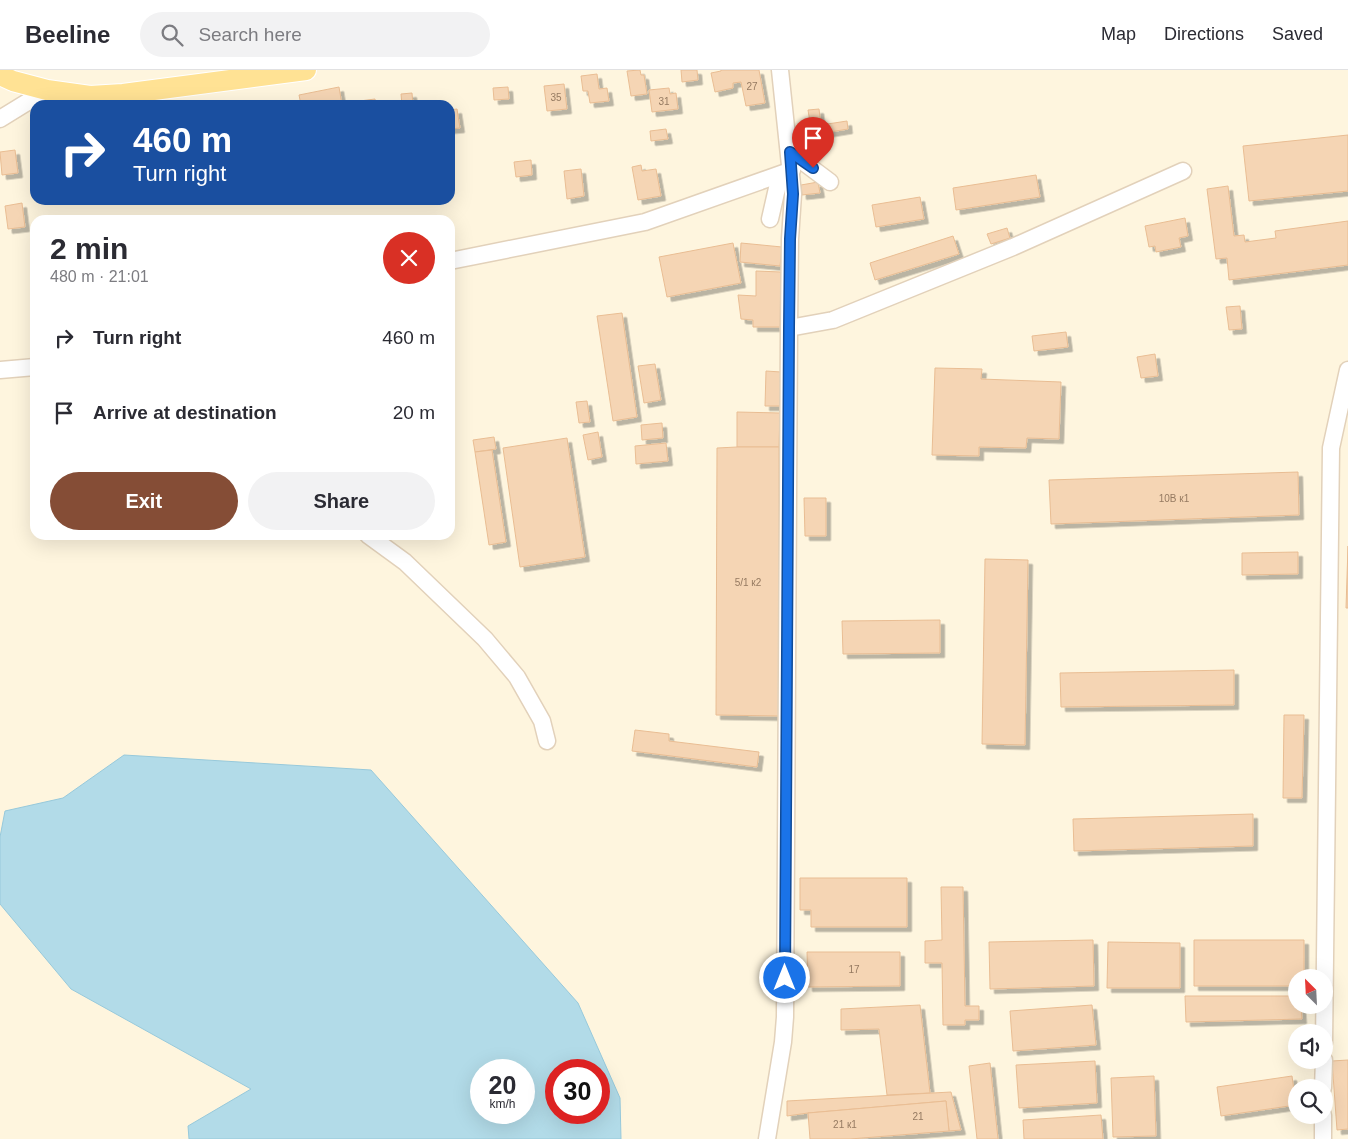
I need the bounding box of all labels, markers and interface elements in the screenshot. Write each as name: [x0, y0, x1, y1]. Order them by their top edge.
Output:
search box: [140, 12, 490, 57]
text: Beeline: [25, 21, 110, 48]
icon: search: [158, 21, 186, 49]
text: Search here: [198, 24, 302, 45]
text: Map: [1101, 24, 1136, 44]
text: Directions: [1164, 24, 1244, 44]
text: Saved: [1272, 24, 1323, 44]
house number: 27: [746, 81, 758, 92]
house number: 35: [550, 92, 562, 103]
house number: 31: [658, 96, 670, 107]
pin: [792, 117, 834, 168]
icon: right: [50, 120, 115, 185]
text: 460 m: [133, 120, 232, 159]
icon: arrive: [799, 124, 827, 152]
text: Turn right: [133, 161, 226, 186]
text: 2 min: [50, 232, 128, 265]
button: close: [383, 232, 435, 284]
text: 480 m · 21:01: [50, 268, 149, 285]
icon: right: [50, 324, 78, 352]
text: Turn right: [93, 327, 181, 348]
text: 460 m: [382, 327, 435, 348]
icon: arrive: [50, 399, 78, 427]
text: Arrive at destination: [93, 402, 277, 423]
text: 20 m: [393, 402, 435, 423]
button: Exit: [50, 472, 238, 530]
button: Share: [248, 472, 435, 530]
house number: 10В к1: [1159, 493, 1190, 504]
house number: 5/1 к2: [735, 577, 762, 588]
position arrow: [758, 951, 810, 1003]
house number: 17: [848, 964, 860, 975]
north arrow: [1288, 969, 1332, 1014]
map controls: [1288, 969, 1333, 1124]
button: sound: [1288, 1024, 1333, 1069]
speed limit sign: 30: [545, 1059, 610, 1124]
text: 20: [489, 1071, 516, 1099]
button: search: [1288, 1079, 1333, 1124]
text: km/h: [489, 1097, 516, 1111]
house number: 21: [912, 1111, 924, 1122]
house number: 21 к1: [833, 1119, 857, 1130]

